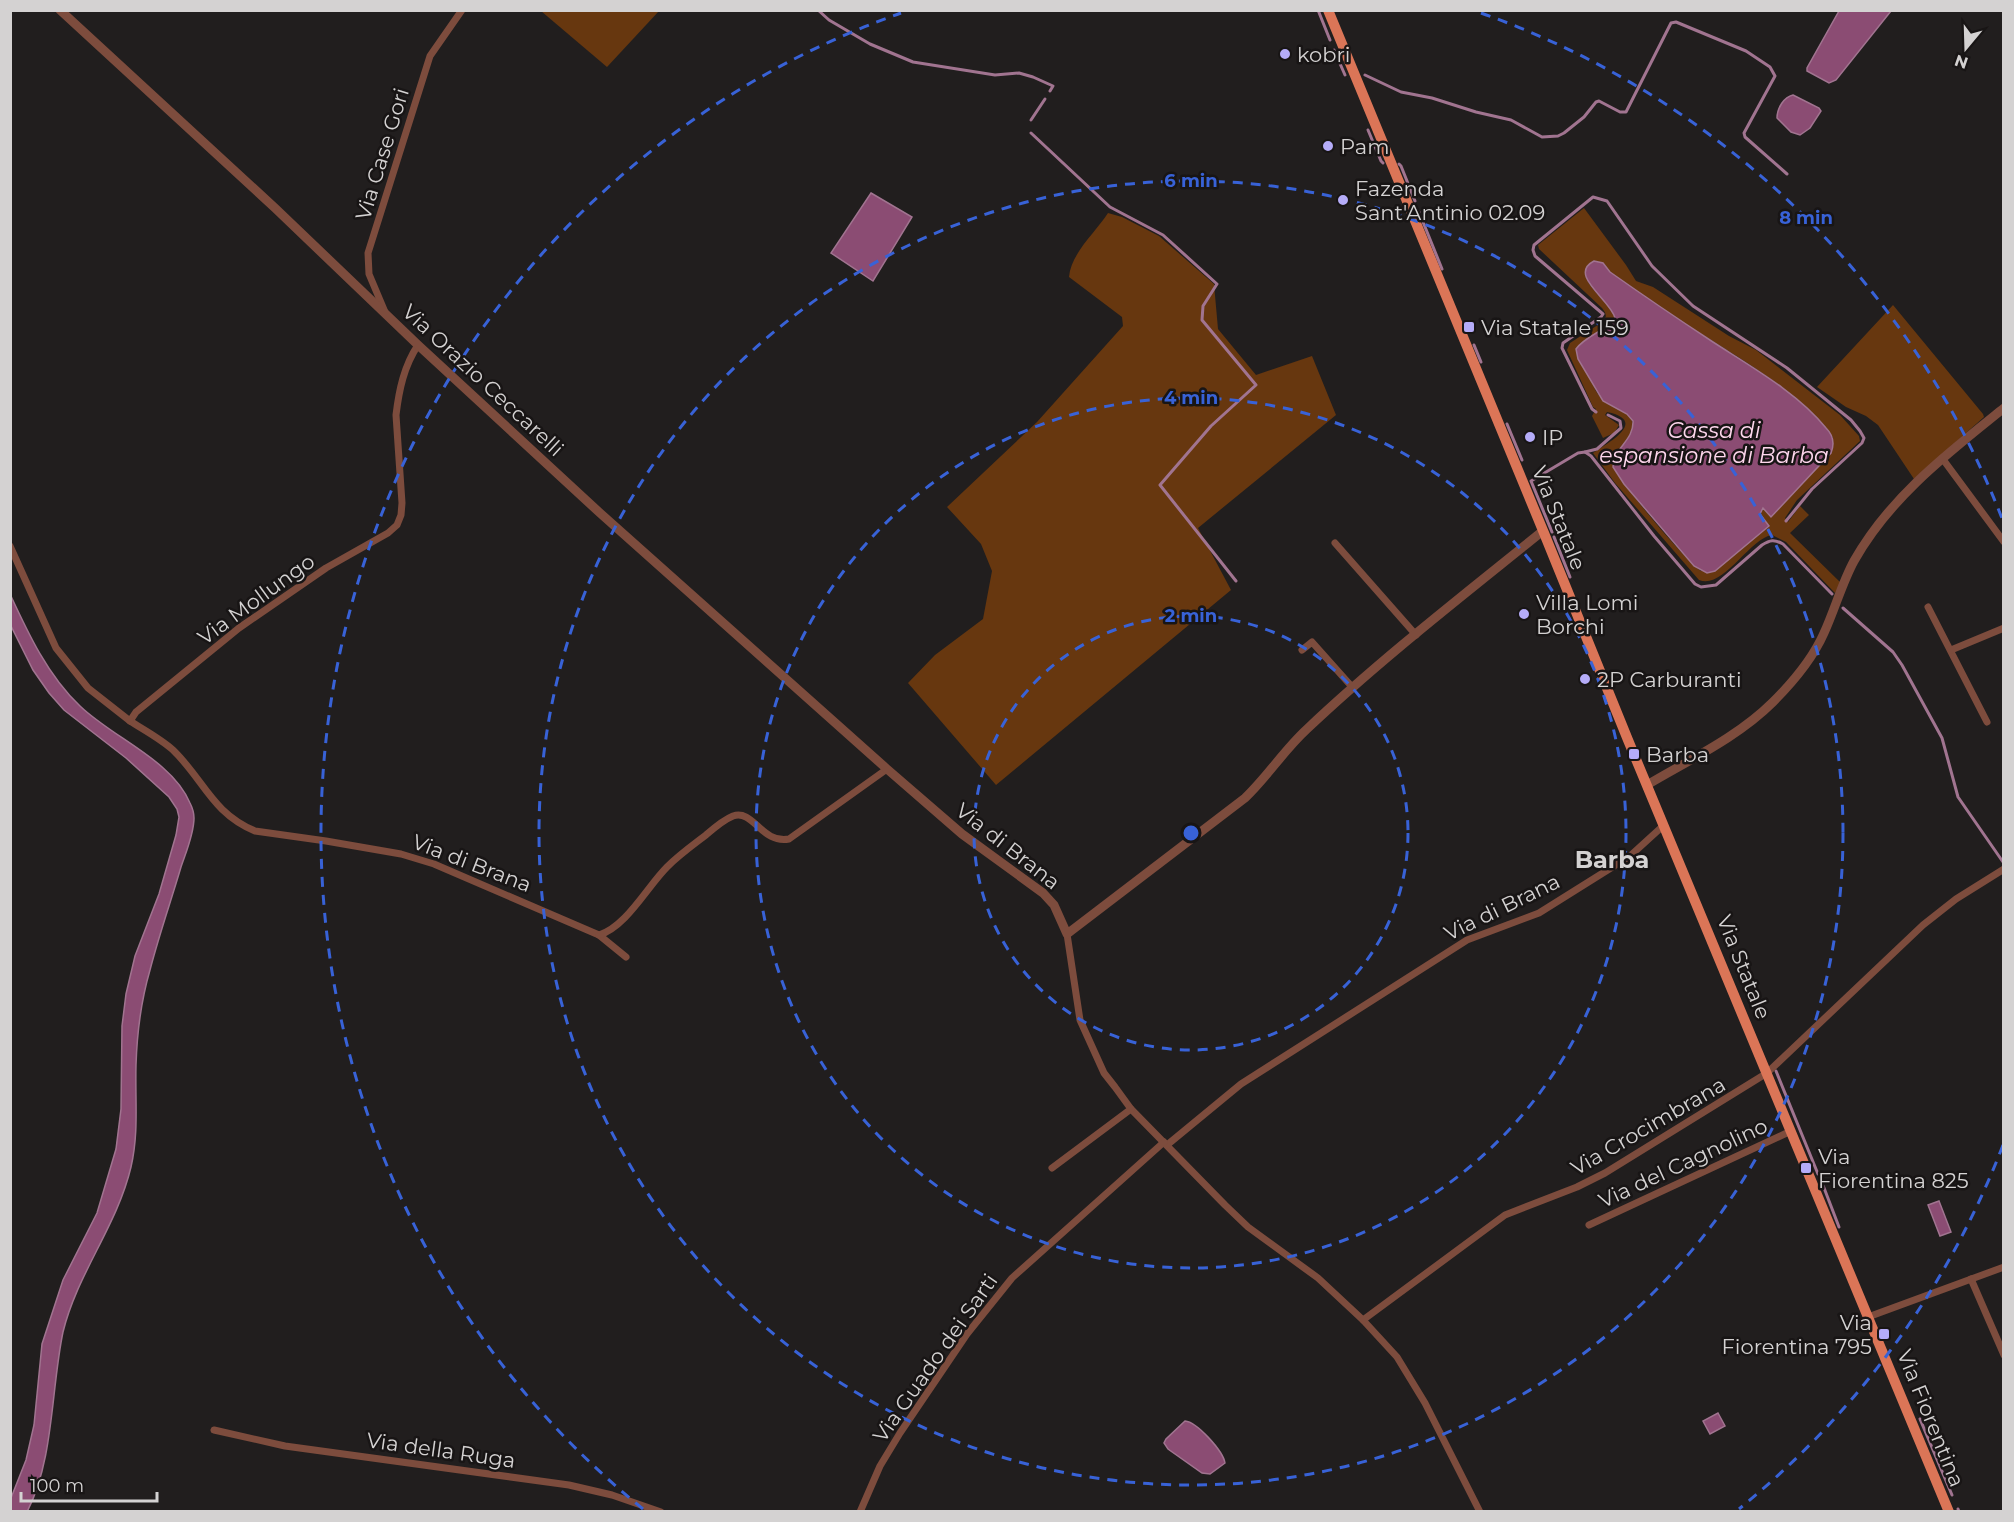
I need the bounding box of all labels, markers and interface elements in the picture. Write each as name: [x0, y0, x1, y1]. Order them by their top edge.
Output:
north arrow: [1936, 18, 1996, 78]
place label: kobri: [1297, 42, 1350, 67]
marker: kobri: [1278, 47, 1292, 61]
text: N: [1952, 51, 1970, 73]
street label: Via Case Gori: [350, 85, 414, 223]
place label: Pam: [1340, 134, 1389, 159]
marker: Pam: [1321, 139, 1335, 153]
text: 6 min: [1164, 170, 1218, 192]
place label: Fazenda Sant'Antinio 02.09: [1355, 176, 1545, 225]
marker: Fazenda Sant'Antinio 02.09: [1336, 193, 1350, 207]
text: 8 min: [1779, 207, 1833, 229]
street label: Via Orazio Ceccarelli: [397, 299, 569, 461]
place label: Via Statale 159: [1481, 315, 1629, 340]
marker: Via Statale 159: [1462, 320, 1476, 334]
text: 4 min: [1164, 387, 1218, 409]
water label: Cassa di espansione di Barba: [1599, 417, 1829, 469]
place label: IP: [1542, 425, 1563, 450]
marker: IP: [1523, 430, 1537, 444]
street label: Via Statale: [1527, 462, 1591, 574]
street label: Via Mollungo: [193, 548, 319, 650]
place label: Villa Lomi Borchi: [1536, 590, 1638, 639]
text: 2 min: [1165, 605, 1217, 627]
marker: Villa Lomi Borchi: [1517, 607, 1531, 621]
place label: 2P Carburanti: [1597, 667, 1742, 692]
marker: 2P Carburanti: [1578, 672, 1592, 686]
place label: Barba: [1646, 742, 1709, 767]
marker: Barba: [1627, 747, 1641, 761]
street label: Via di Brana: [951, 797, 1065, 895]
centre of rings: [1181, 823, 1201, 843]
street label: Via di Brana: [409, 829, 535, 897]
district label: Barba: [1575, 845, 1649, 874]
street label: Via di Brana: [1440, 868, 1564, 946]
street label: Via Statale: [1712, 911, 1776, 1023]
street label: Via Crocimbrana: [1566, 1072, 1730, 1180]
street label: Via del Cagnolino: [1595, 1113, 1771, 1213]
place label: Via Fiorentina 825: [1818, 1144, 1969, 1193]
marker: Via Fiorentina 825: [1799, 1161, 1813, 1175]
street label: Via Guado dei Sarti: [867, 1269, 1003, 1447]
place label: Via Fiorentina 795: [1722, 1310, 1872, 1359]
marker: Via Fiorentina 795: [1877, 1327, 1891, 1341]
street label: Via Fiorentina: [1892, 1346, 1970, 1490]
street label: Via della Ruga: [365, 1427, 517, 1473]
scale bar: [21, 1465, 158, 1503]
text: 100 m: [30, 1475, 84, 1497]

